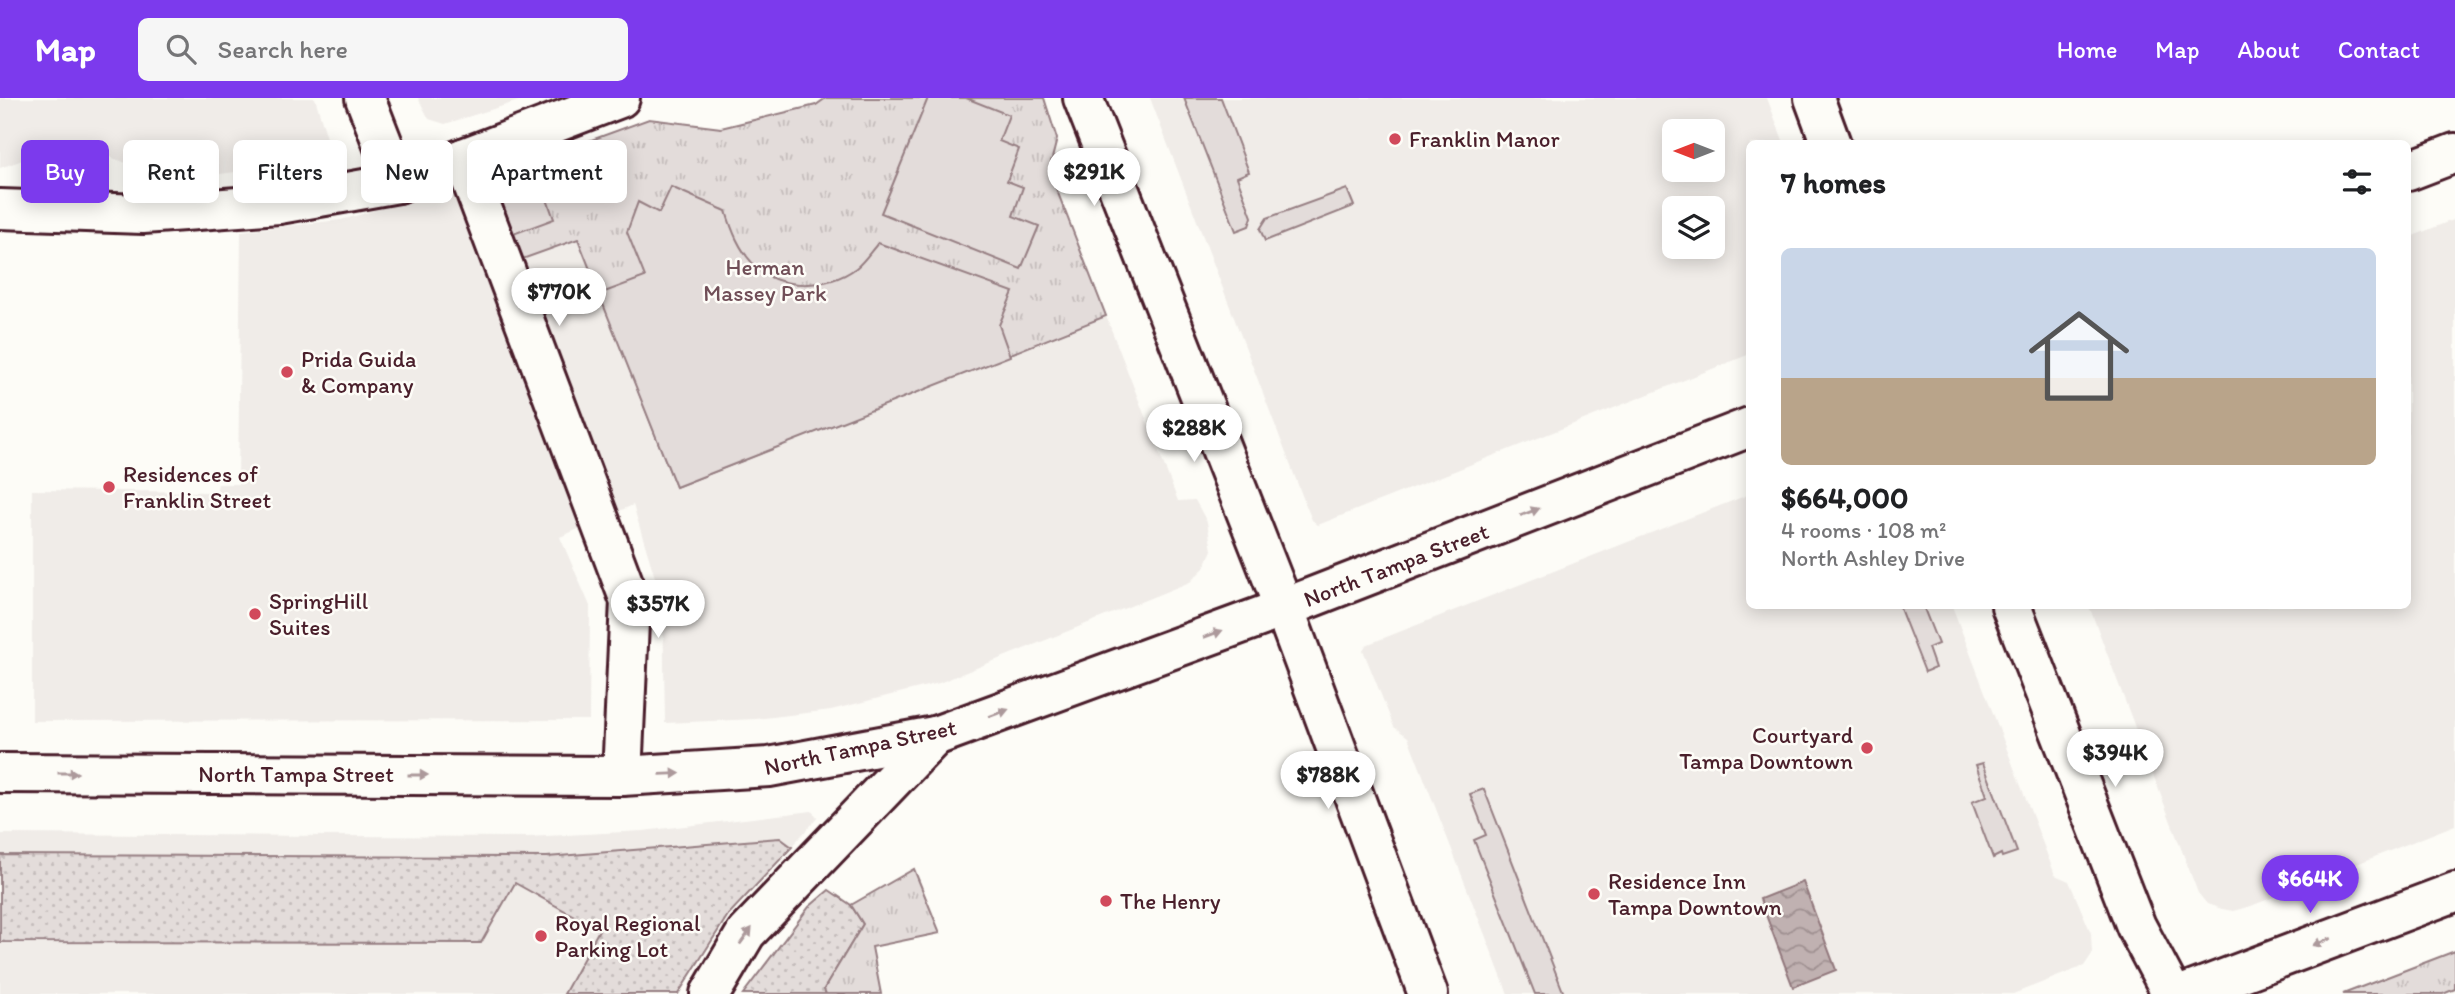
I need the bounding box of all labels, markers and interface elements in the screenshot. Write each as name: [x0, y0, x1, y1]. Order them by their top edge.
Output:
search box: [138, 18, 628, 81]
text: Map: [35, 30, 96, 69]
icon: search: [162, 30, 200, 68]
text: Search here: [218, 33, 348, 65]
text: Home: [2057, 35, 2117, 64]
text: Map: [2155, 35, 2199, 64]
text: About: [2237, 35, 2300, 64]
text: Contact: [2338, 35, 2420, 64]
north arrow: [1662, 119, 1726, 182]
map controls: [1662, 119, 1725, 259]
place label: Franklin Manor: [1409, 125, 1560, 153]
marker: Franklin Manor: [1387, 131, 1403, 147]
chip: Buy: [21, 140, 109, 203]
chip: Rent: [123, 140, 219, 203]
chip: Filters: [233, 140, 347, 203]
chip: New: [361, 140, 453, 203]
chip: Apartment: [467, 140, 627, 203]
pin: $291K: [1045, 148, 1143, 208]
text: $291K: [1063, 157, 1125, 185]
icon: filters: [2338, 163, 2376, 201]
text: 7 homes: [1781, 164, 1886, 201]
button: layers: [1662, 196, 1725, 259]
park label: Herman Massey Park: [703, 253, 827, 307]
pin: $770K: [510, 268, 608, 328]
text: $770K: [527, 277, 591, 305]
icon: home: [2016, 293, 2142, 419]
place label: Prida Guida & Company: [301, 345, 416, 399]
marker: Prida Guida & Company: [279, 364, 295, 380]
pin: $288K: [1145, 404, 1243, 464]
text: $288K: [1162, 413, 1226, 441]
place label: Residences of Franklin Street: [123, 460, 271, 514]
marker: Residences of Franklin Street: [101, 479, 117, 495]
text: $664,000: [1781, 479, 1909, 516]
one-way arrow: [1520, 507, 1541, 518]
text: 4 rooms · 108 m²: [1781, 516, 1946, 544]
street label: North Tampa Street: [1300, 517, 1493, 613]
text: North Ashley Drive: [1781, 544, 1965, 572]
pin: $357K: [609, 580, 707, 640]
place label: SpringHill Suites: [269, 587, 369, 641]
text: $357K: [627, 589, 689, 617]
marker: SpringHill Suites: [247, 606, 263, 622]
one-way arrow: [1202, 629, 1223, 640]
one-way arrow: [989, 707, 1010, 718]
street label: North Tampa Street: [761, 713, 959, 781]
place label: Courtyard Tampa Downtown: [1679, 721, 1853, 775]
pin: $394K: [2066, 730, 2164, 789]
text: $394K: [2083, 738, 2147, 766]
marker: Courtyard Tampa Downtown: [1859, 740, 1875, 756]
pin: $788K: [1279, 752, 1377, 811]
street label: North Tampa Street: [198, 760, 394, 788]
text: $788K: [1297, 760, 1359, 788]
one-way arrow: [57, 767, 79, 779]
one-way arrow: [407, 769, 429, 781]
one-way arrow: [659, 769, 681, 780]
pin: $664K: [2261, 856, 2359, 915]
text: $664K: [2278, 864, 2342, 892]
place label: Residence Inn Tampa Downtown: [1608, 867, 1782, 921]
marker: Residence Inn Tampa Downtown: [1586, 886, 1602, 902]
place label: The Henry: [1120, 887, 1221, 915]
marker: The Henry: [1098, 893, 1114, 909]
place label: Royal Regional Parking Lot: [555, 909, 701, 963]
one-way arrow: [738, 927, 752, 945]
marker: Royal Regional Parking Lot: [533, 928, 549, 944]
one-way arrow: [2312, 936, 2333, 947]

